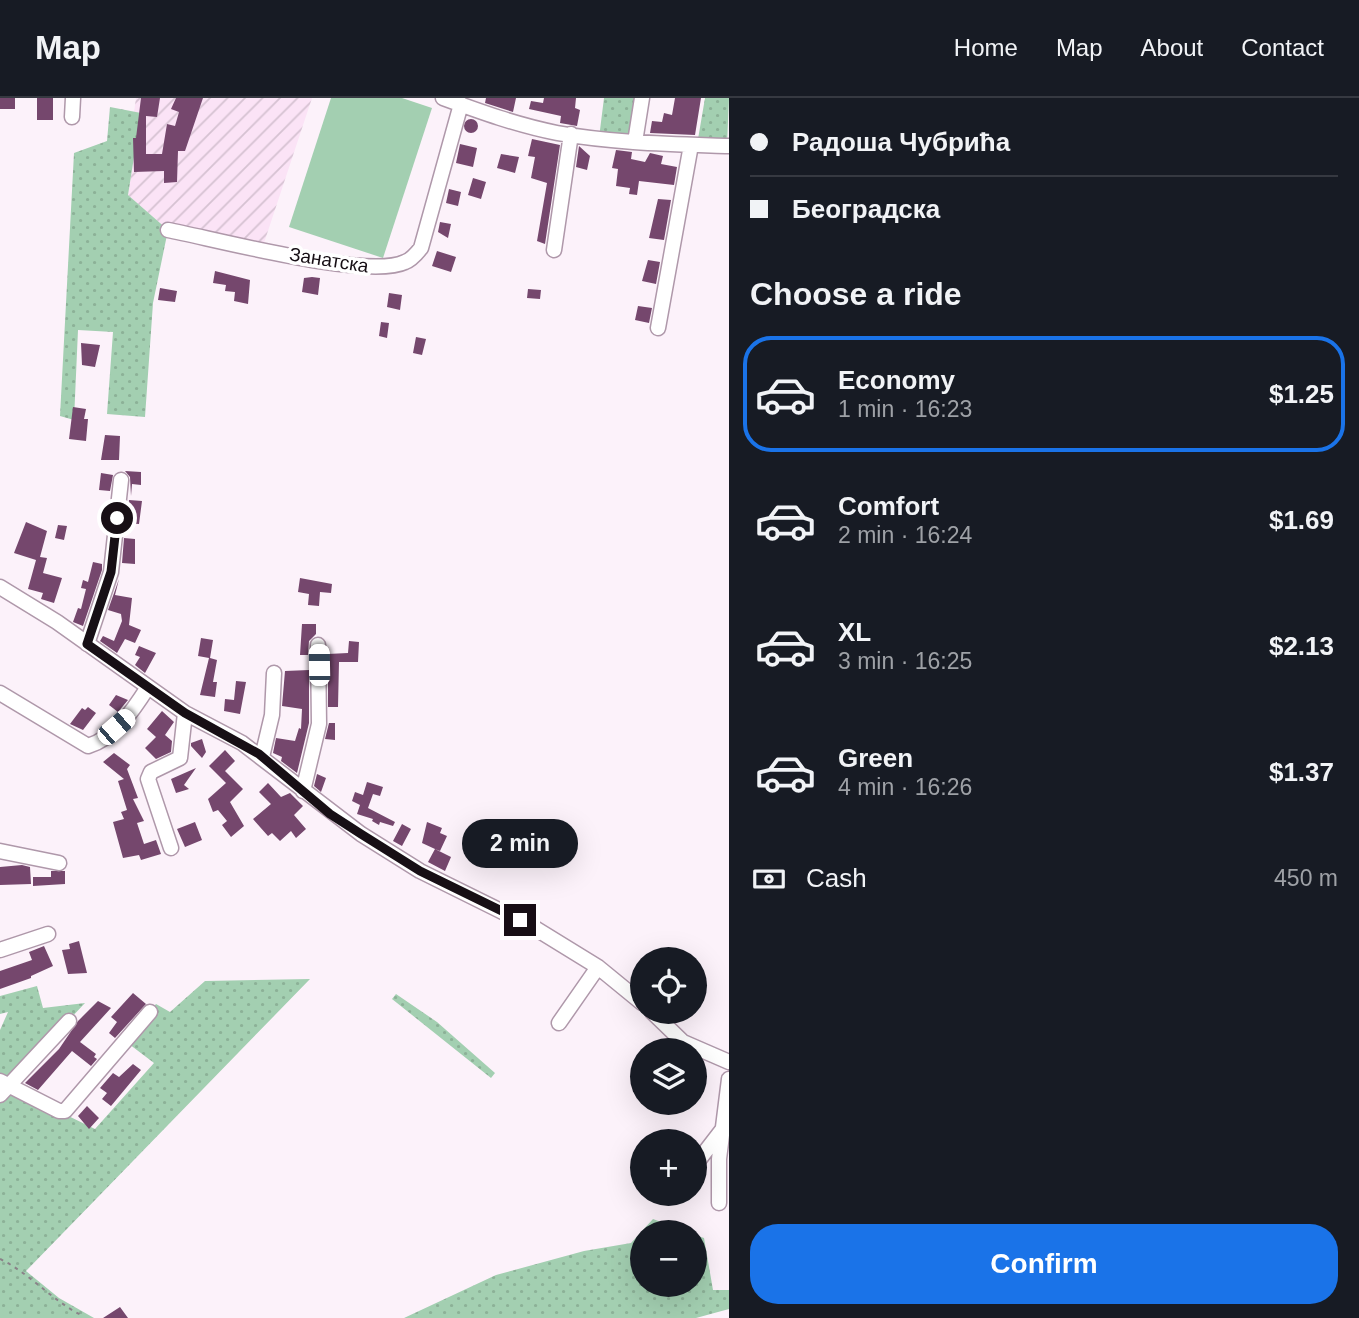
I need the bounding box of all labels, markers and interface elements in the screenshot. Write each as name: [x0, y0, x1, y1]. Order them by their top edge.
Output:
text: Map: [35, 29, 101, 66]
text: Home: [954, 34, 1018, 61]
text: Map: [1056, 34, 1103, 61]
text: About: [1141, 34, 1203, 61]
text: Contact: [1241, 34, 1324, 61]
text: Радоша Чубрића: [792, 127, 1010, 157]
text: Београдска: [792, 194, 940, 224]
street label: Занатска: [288, 243, 371, 277]
text: Choose a ride: [750, 276, 962, 312]
icon: car: [754, 363, 817, 426]
text: Economy: [838, 365, 955, 395]
text: $1.25: [1269, 379, 1334, 409]
text: 1 min · 16:23: [838, 396, 972, 422]
icon: car: [754, 489, 817, 552]
text: Comfort: [838, 491, 939, 521]
route start: [101, 502, 133, 534]
text: $1.69: [1269, 505, 1334, 535]
text: 2 min · 16:24: [838, 522, 972, 548]
icon: car: [754, 615, 817, 678]
text: XL: [838, 617, 871, 647]
text: $2.13: [1269, 631, 1334, 661]
car: [309, 644, 330, 686]
text: 3 min · 16:25: [838, 648, 972, 674]
car: [94, 705, 139, 749]
icon: car: [754, 741, 817, 804]
text: Green: [838, 743, 913, 773]
text: $1.37: [1269, 757, 1334, 787]
text: 4 min · 16:26: [838, 774, 972, 800]
callout: 2 min: [462, 818, 578, 868]
text: 2 min: [490, 830, 550, 856]
icon: cash: [750, 860, 788, 898]
text: Cash: [806, 863, 867, 893]
text: 450 m: [1274, 865, 1338, 891]
route end: [504, 904, 536, 936]
map controls: [630, 947, 707, 1297]
button: locate: [630, 947, 707, 1024]
button: layers: [630, 1038, 707, 1115]
button: +: [630, 1129, 707, 1206]
button: −: [630, 1220, 707, 1297]
button: Confirm: [750, 1224, 1338, 1304]

